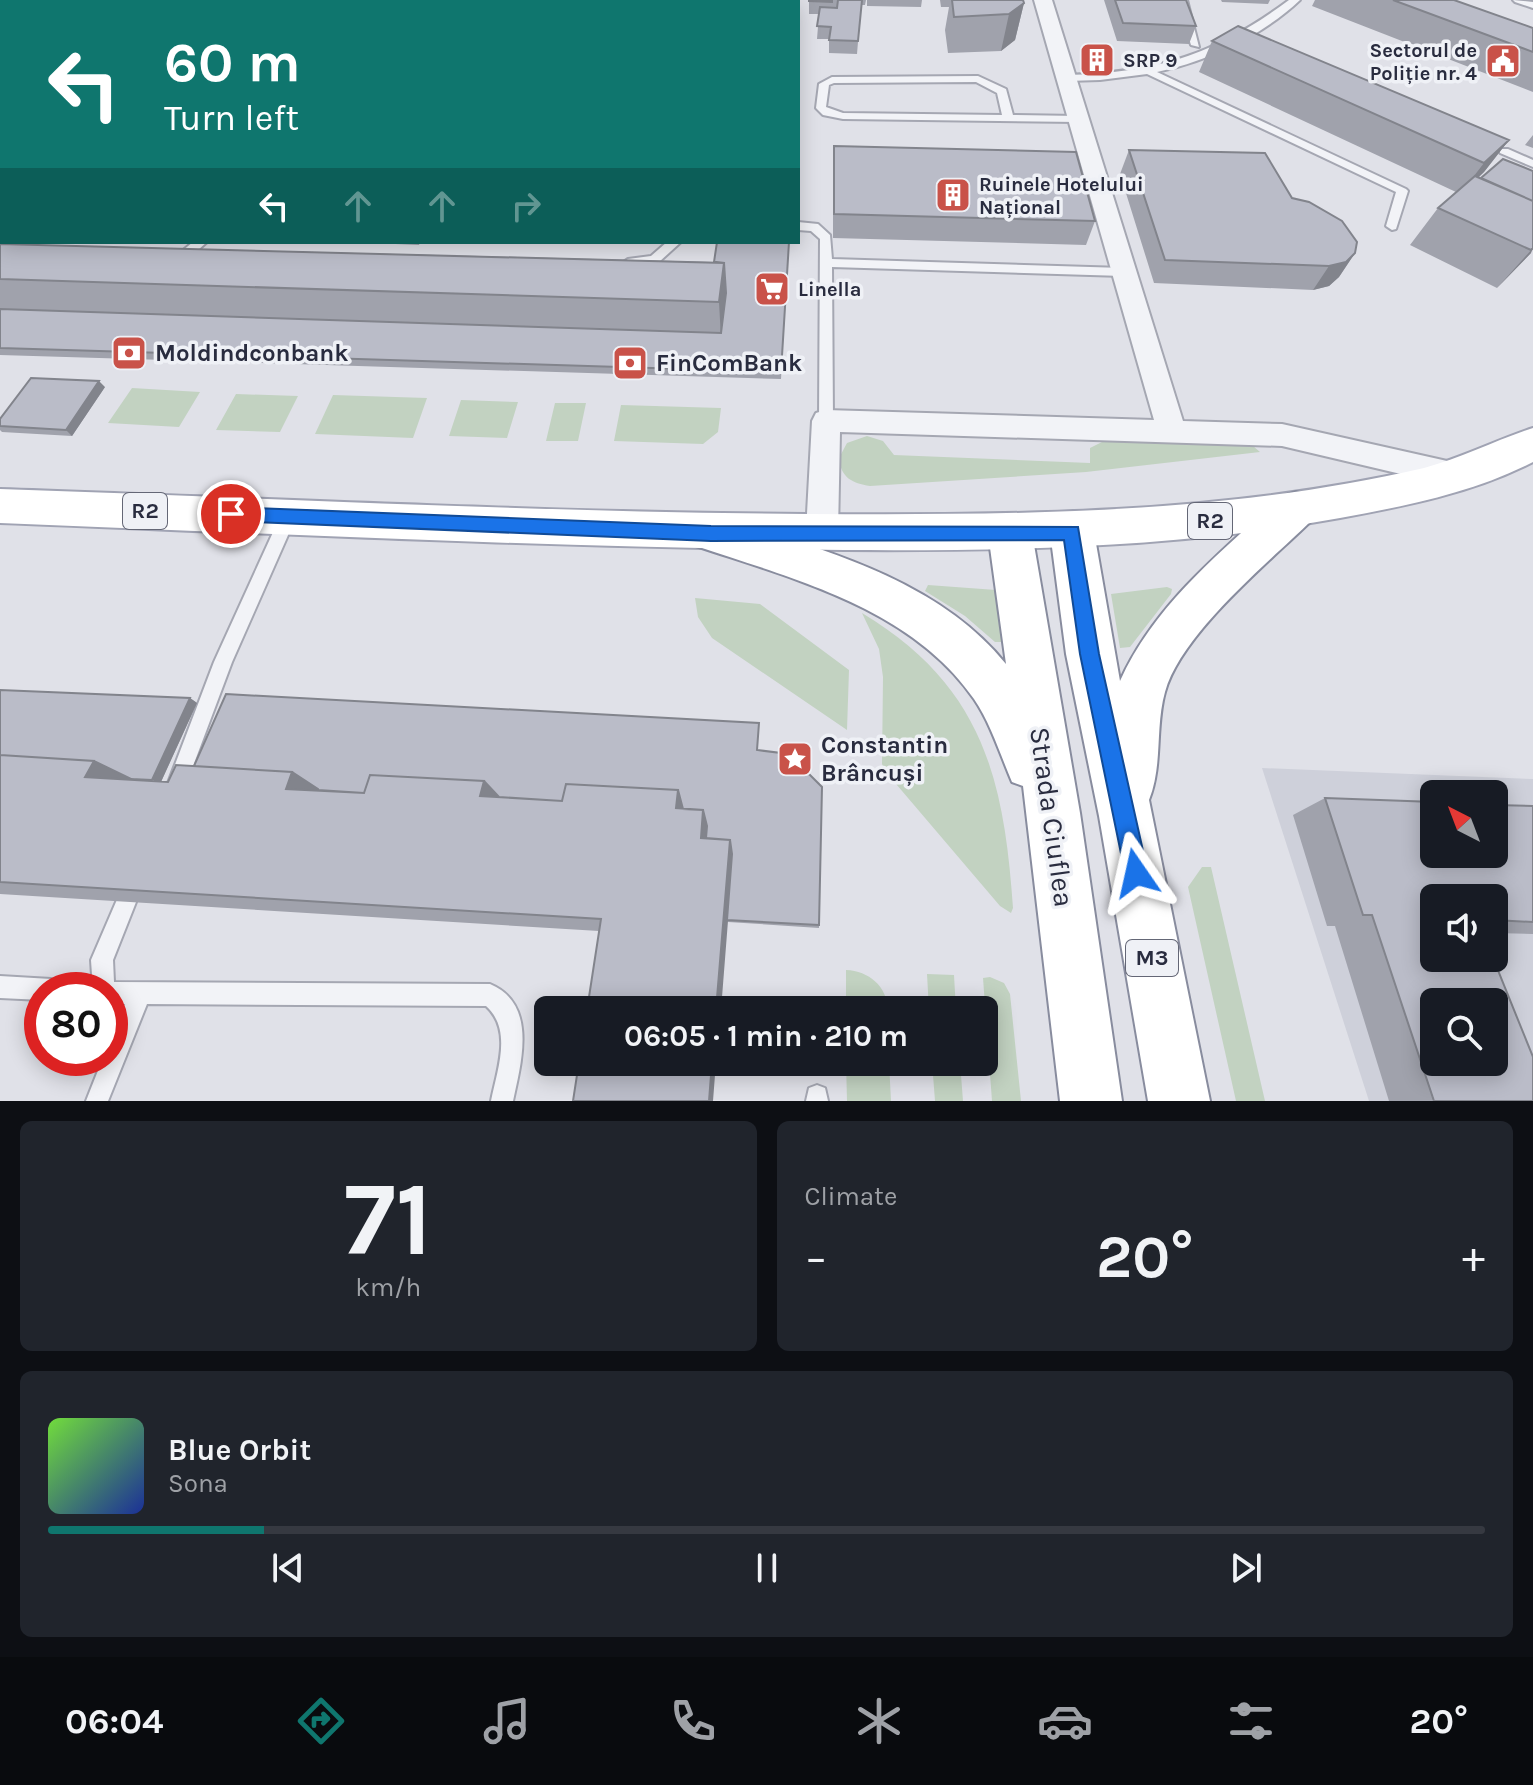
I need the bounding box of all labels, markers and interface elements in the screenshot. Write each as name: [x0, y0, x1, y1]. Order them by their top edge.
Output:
text: 60 m: [164, 30, 301, 95]
icon: left: [32, 32, 136, 136]
place label: Sectorul de Poliție nr. 4: [1369, 39, 1477, 85]
building icon: SRP 9: [1078, 41, 1116, 79]
public building icon: Sectorul de Poliție nr. 4: [1484, 42, 1522, 80]
place label: SRP 9: [1123, 49, 1178, 72]
text: Turn left: [164, 97, 299, 139]
place label: Ruinele Hotelului Național: [979, 173, 1144, 219]
building icon: Ruinele Hotelului Național: [934, 176, 972, 214]
icon: left: [252, 184, 296, 228]
icon: ahead: [336, 184, 380, 228]
icon: ahead: [420, 184, 464, 228]
icon: right: [504, 184, 548, 228]
supermarket icon: Linella: [753, 270, 791, 308]
place label: Linella: [798, 278, 861, 301]
bank icon: Moldindconbank: [110, 334, 148, 372]
place label: Moldindconbank: [155, 339, 348, 367]
bank icon: FinComBank: [611, 344, 649, 382]
place label: FinComBank: [656, 349, 802, 377]
pin: [197, 480, 265, 548]
icon: arrive: [209, 492, 253, 536]
road number: R2: [123, 493, 167, 529]
road number: R2: [1188, 503, 1232, 539]
street label: Strada Ciuflea: [1023, 725, 1081, 909]
place label: Constantin Brâncuși: [821, 731, 948, 787]
place icon: Constantin Brâncuși: [776, 740, 814, 778]
north arrow: [1420, 780, 1508, 868]
map controls: [1420, 780, 1508, 1076]
position arrow: [1094, 831, 1178, 915]
button: sound: [1420, 884, 1508, 972]
road number: M3: [1126, 940, 1178, 976]
speed limit sign: 80: [24, 972, 128, 1076]
button: search: [1420, 988, 1508, 1076]
text: 06:05 · 1 min · 210 m: [624, 1018, 908, 1054]
text: 71: [344, 1159, 433, 1280]
text: Climate: [805, 1181, 897, 1212]
text: 20°: [1096, 1222, 1194, 1292]
text: −: [805, 1232, 828, 1283]
text: +: [1462, 1232, 1485, 1283]
text: km/h: [355, 1272, 421, 1303]
text: Blue Orbit: [168, 1432, 311, 1468]
text: Sona: [168, 1468, 228, 1499]
icon: previous: [266, 1546, 310, 1590]
icon: pause: [745, 1546, 789, 1590]
icon: next: [1224, 1546, 1268, 1590]
icon: directions: [293, 1693, 349, 1749]
icon: music: [479, 1693, 535, 1749]
icon: phone: [665, 1693, 721, 1749]
icon: climate: [851, 1693, 907, 1749]
icon: car: [1037, 1693, 1093, 1749]
icon: filters: [1223, 1693, 1279, 1749]
text: 06:04: [65, 1700, 164, 1742]
text: 20°: [1409, 1700, 1468, 1742]

